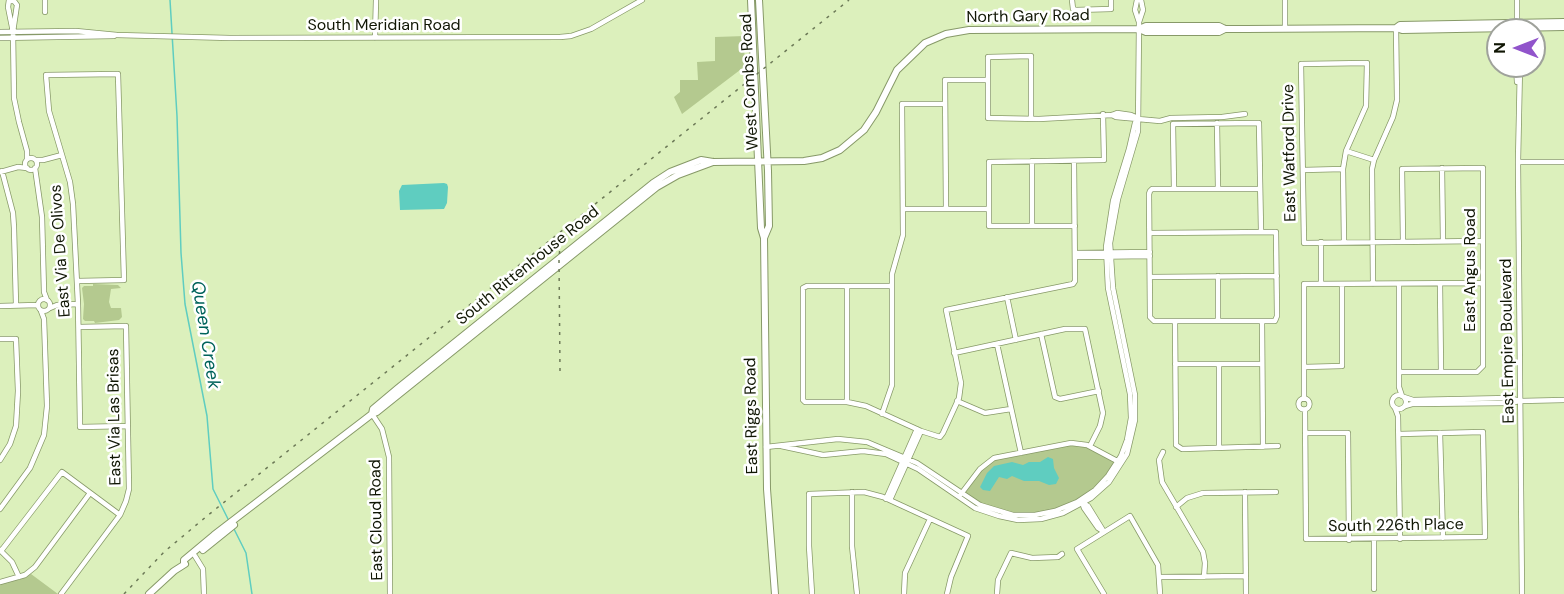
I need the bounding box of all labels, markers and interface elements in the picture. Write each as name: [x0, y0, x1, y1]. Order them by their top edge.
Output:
street label: North Gary Road: [966, 6, 1090, 28]
street label: West Combs Road: [737, 13, 763, 151]
street label: South Meridian Road: [307, 16, 461, 36]
north arrow: [1486, 18, 1546, 78]
text: N: [1489, 42, 1510, 54]
street label: East Watford Drive: [1279, 84, 1301, 222]
street label: East Via De Olivos: [47, 184, 75, 318]
street label: South Rittenhouse Road: [453, 203, 603, 329]
street label: East Angus Road: [1461, 208, 1481, 332]
street label: East Empire Boulevard: [1497, 258, 1519, 424]
water label: Queen Creek: [186, 279, 224, 391]
street label: East Via Las Brisas: [104, 348, 126, 486]
street label: East Riggs Road: [741, 357, 763, 475]
street label: East Cloud Road: [366, 459, 388, 581]
street label: South 226th Place: [1328, 515, 1464, 537]

